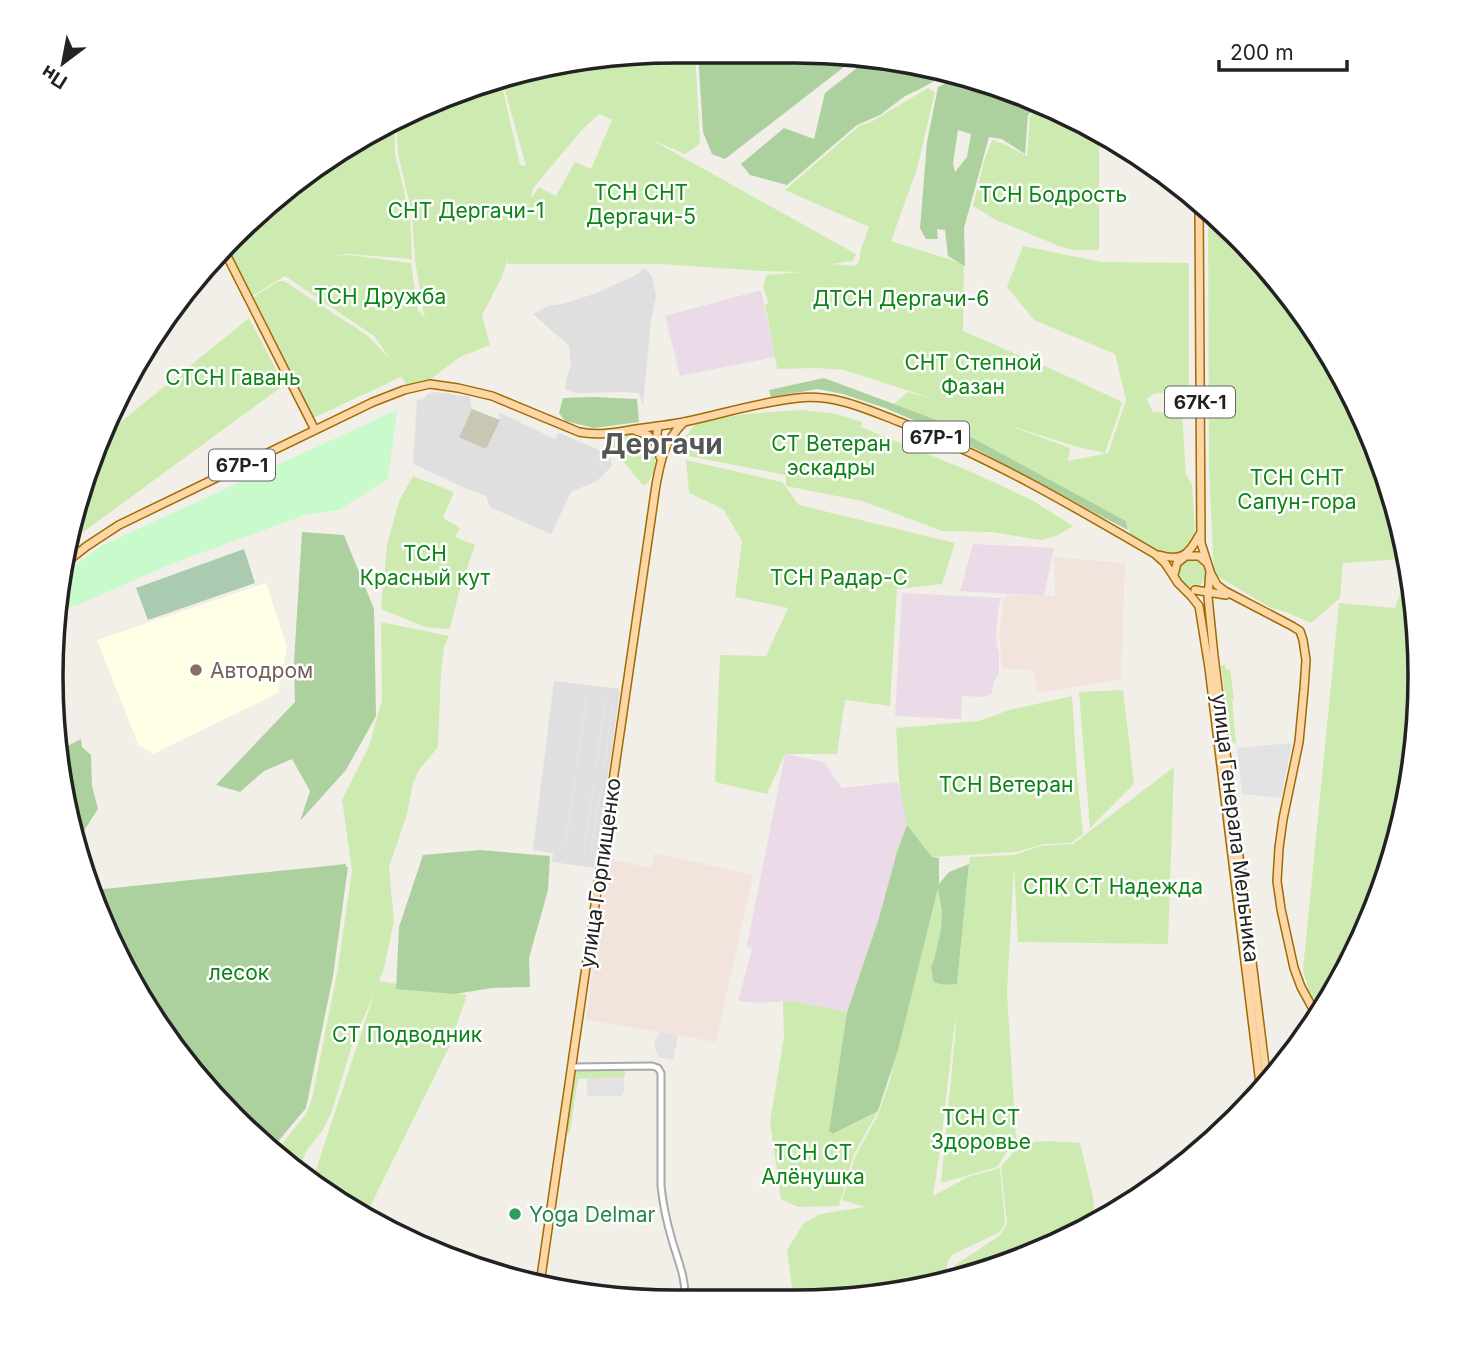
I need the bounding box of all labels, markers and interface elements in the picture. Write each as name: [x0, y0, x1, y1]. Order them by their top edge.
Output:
north arrow: [28, 28, 98, 98]
scale bar: [1219, 28, 1347, 72]
text: 200 m: [1230, 40, 1294, 65]
text: Пн: [37, 60, 71, 94]
park label: ТСН СНТ Дергачи-5: [586, 180, 696, 229]
park label: ТСН Бодрость: [979, 182, 1127, 207]
park label: СНТ Дергачи-1: [388, 198, 544, 223]
park label: ТСН Дружба: [314, 284, 446, 309]
park label: ДТСН Дергачи-6: [813, 286, 989, 311]
park label: СНТ Степной Фазан: [904, 350, 1042, 399]
park label: СТСН Гавань: [165, 365, 301, 390]
road number: 67К-1: [1165, 386, 1235, 418]
road number: 67Р-1: [903, 422, 969, 452]
district label: Дергачи: [601, 427, 723, 461]
park label: СТ Ветеран эскадры: [771, 431, 891, 480]
road number: 67Р-1: [209, 450, 275, 480]
park label: ТСН СНТ Сапун-гора: [1237, 465, 1357, 514]
park label: ТСН Красный кут: [360, 541, 490, 590]
park label: ТСН Радар-С: [770, 565, 908, 590]
place label: Автодром: [210, 658, 313, 683]
marker: Автодром: [188, 662, 204, 678]
street label: улица Генерала Мельника: [1207, 692, 1265, 964]
park label: ТСН Ветеран: [939, 772, 1073, 797]
street label: улица Горпищенко: [574, 776, 626, 970]
park label: СПК СТ Надежда: [1023, 874, 1203, 899]
park label: лесок: [209, 960, 270, 985]
park label: СТ Подводник: [332, 1022, 483, 1047]
park label: ТСН СТ Здоровье: [931, 1105, 1031, 1154]
park label: ТСН СТ Алёнушка: [761, 1140, 865, 1189]
place label: Yoga Delmar: [529, 1202, 655, 1227]
marker: Yoga Delmar: [507, 1206, 523, 1222]

